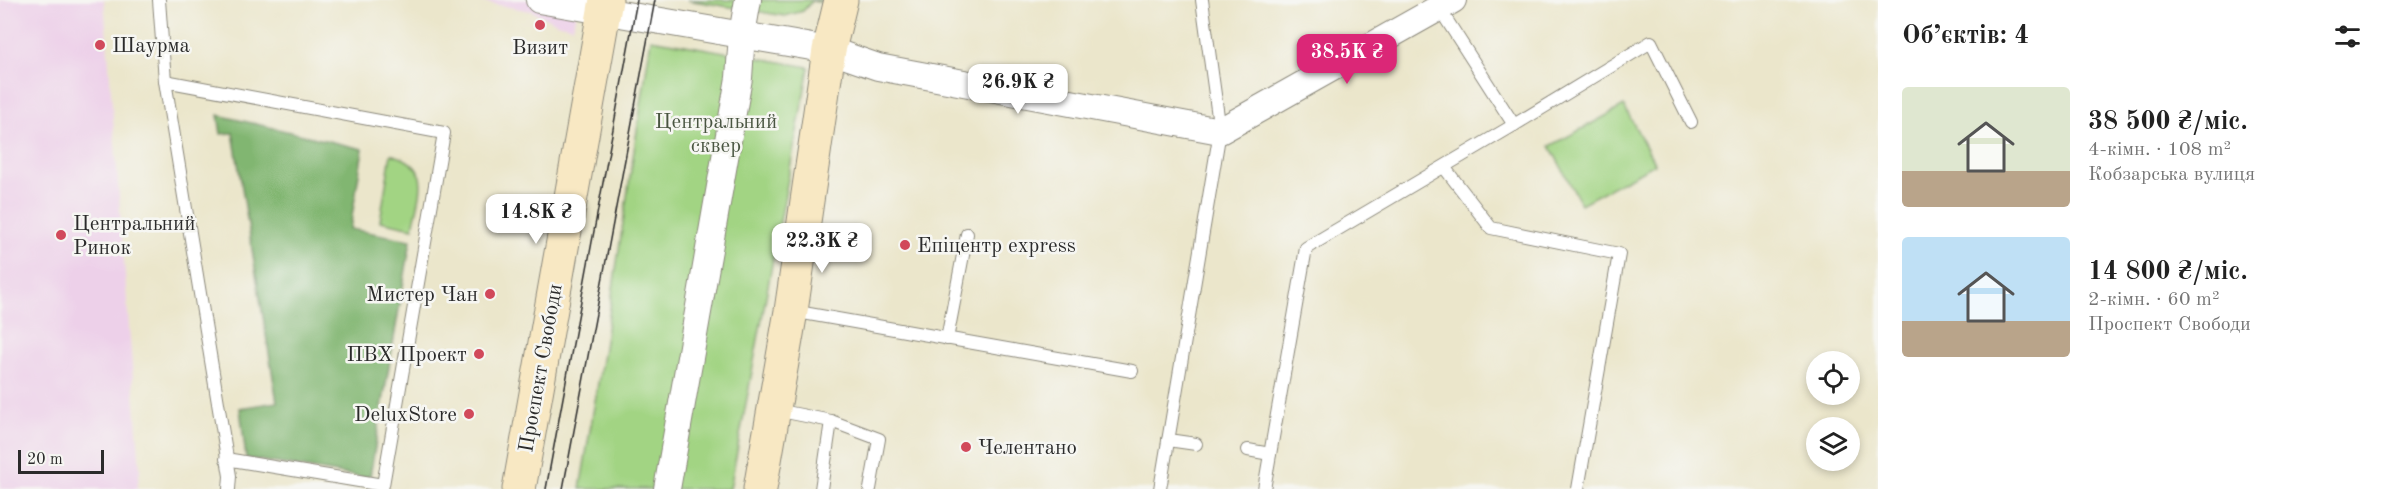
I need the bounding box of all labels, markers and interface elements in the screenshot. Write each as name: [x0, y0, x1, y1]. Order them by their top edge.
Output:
marker: Визит: [533, 18, 547, 32]
icon: filters: [2331, 20, 2364, 53]
text: Об’єктів: 4: [1902, 23, 2029, 49]
pin: 38.5K ₴: [1292, 34, 1402, 85]
place label: Шаурма: [112, 36, 190, 57]
marker: Шаурма: [93, 38, 107, 52]
place label: Визит: [512, 38, 568, 59]
text: 38.5K ₴: [1311, 43, 1383, 63]
pin: 26.9K ₴: [963, 64, 1073, 115]
text: 26.9K ₴: [982, 73, 1054, 93]
text: 38 500 ₴/міс.: [2088, 109, 2248, 135]
icon: home: [1950, 111, 2022, 183]
park label: Центральний сквер: [655, 112, 777, 157]
text: 4-кімн. · 108 m²: [2088, 140, 2231, 160]
text: Кобзарська вулиця: [2088, 165, 2255, 185]
pin: 14.8K ₴: [481, 194, 591, 245]
text: 14.8K ₴: [500, 203, 572, 223]
place label: Центральний Ринок: [73, 214, 196, 259]
pin: 22.3K ₴: [767, 223, 877, 274]
marker: Центральний Ринок: [54, 228, 68, 242]
text: 22.3K ₴: [786, 232, 858, 252]
place label: Епіцентр express: [917, 236, 1076, 257]
marker: Епіцентр express: [898, 238, 912, 252]
text: 14 800 ₴/міс.: [2088, 259, 2248, 285]
icon: home: [1950, 261, 2022, 333]
street label: Проспект Свободи: [516, 282, 567, 454]
place label: Мистер Чан: [366, 285, 478, 306]
marker: Мистер Чан: [483, 287, 497, 301]
text: 2-кімн. · 60 m²: [2088, 290, 2220, 310]
text: Проспект Свободи: [2088, 315, 2251, 335]
place label: ПВХ Проект: [346, 345, 467, 366]
marker: ПВХ Проект: [472, 347, 486, 361]
map controls: [1806, 351, 1860, 471]
button: locate: [1806, 351, 1860, 405]
place label: DeluxStore: [354, 405, 457, 426]
marker: DeluxStore: [462, 407, 476, 421]
button: layers: [1806, 417, 1860, 471]
place label: Челентано: [978, 438, 1077, 459]
marker: Челентано: [959, 440, 973, 454]
scale bar: [18, 447, 104, 474]
text: 20 m: [27, 452, 63, 468]

